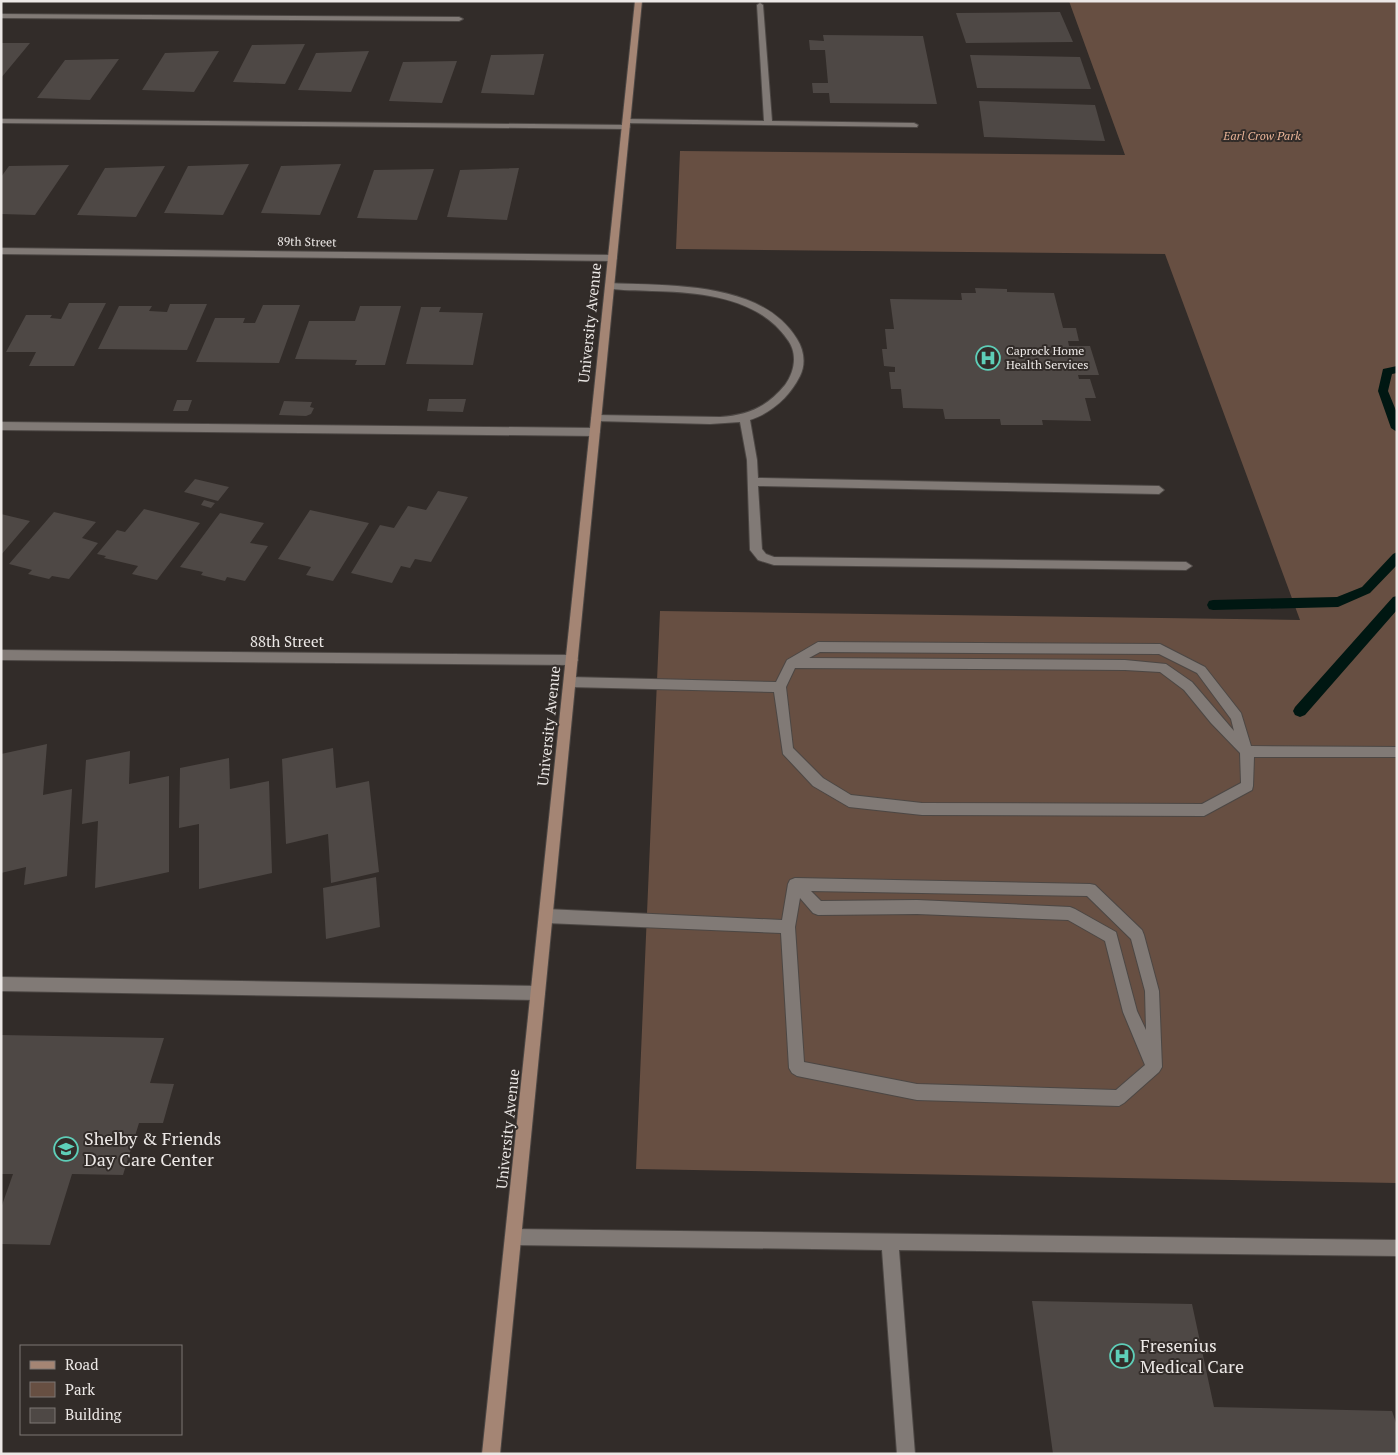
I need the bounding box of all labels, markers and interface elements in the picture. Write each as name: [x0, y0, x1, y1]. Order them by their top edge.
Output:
park label: Earl Crow Park: [1222, 128, 1301, 143]
street label: 89th Street: [277, 233, 337, 250]
street label: University Avenue: [573, 262, 605, 384]
place label: Caprock Home Health Services: [1006, 343, 1088, 372]
hospital icon: Caprock Home Health Services: [975, 345, 1001, 371]
street label: 88th Street: [250, 631, 324, 651]
street label: University Avenue: [532, 665, 564, 787]
street label: University Avenue: [491, 1068, 523, 1190]
place label: Shelby & Friends Day Care Center: [84, 1126, 221, 1171]
school or university icon: Shelby & Friends Day Care Center: [53, 1136, 79, 1162]
place label: Fresenius Medical Care: [1140, 1333, 1244, 1378]
hospital icon: Fresenius Medical Care: [1109, 1343, 1135, 1369]
legend: [20, 1345, 182, 1435]
text: Road: [65, 1354, 98, 1374]
text: Park: [65, 1379, 95, 1399]
text: Building: [65, 1404, 123, 1424]

